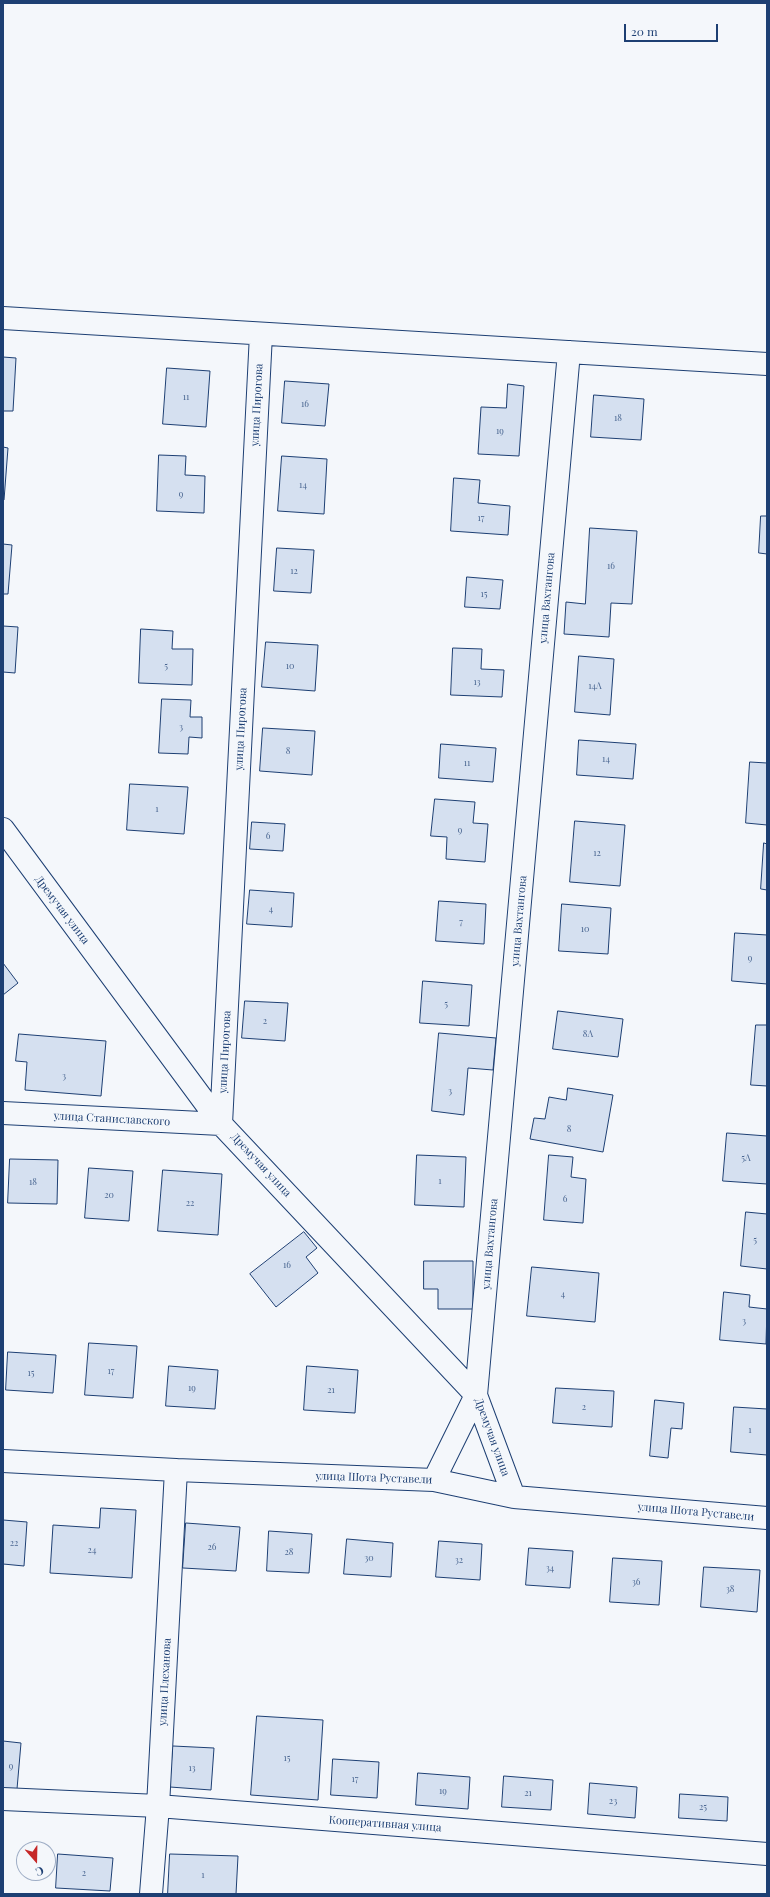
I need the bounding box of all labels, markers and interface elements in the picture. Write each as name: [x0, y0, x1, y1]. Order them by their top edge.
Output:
scale bar: [626, 16, 720, 42]
text: 20 m: [631, 23, 658, 39]
street label: улица Пирогова: [248, 363, 266, 447]
house number: 11: [183, 392, 189, 402]
house number: 16: [301, 399, 309, 409]
house number: 18: [614, 413, 622, 423]
house number: 19: [496, 426, 504, 436]
house number: 14: [299, 480, 307, 490]
house number: 9: [179, 489, 183, 499]
house number: 17: [478, 513, 484, 523]
street label: улица Вахтангова: [536, 552, 558, 644]
house number: 16: [607, 561, 615, 571]
house number: 12: [290, 566, 298, 576]
house number: 15: [481, 589, 487, 599]
house number: 5: [164, 661, 168, 671]
house number: 10: [286, 661, 294, 671]
house number: 13: [473, 677, 481, 687]
house number: 14А: [588, 681, 602, 691]
street label: улица Пирогова: [232, 687, 250, 771]
house number: 3: [179, 722, 183, 732]
house number: 8: [286, 746, 290, 756]
house number: 14: [602, 754, 610, 764]
house number: 11: [464, 758, 470, 768]
house number: 1: [155, 804, 159, 814]
house number: 9: [458, 825, 462, 835]
house number: 6: [266, 831, 270, 841]
house number: 12: [593, 848, 601, 858]
street label: Дремучая улица: [32, 873, 92, 947]
street label: улица Вахтангова: [508, 875, 530, 967]
house number: 4: [269, 904, 273, 914]
house number: 7: [459, 917, 463, 927]
house number: 10: [581, 924, 589, 934]
house number: 9: [748, 953, 752, 963]
house number: 5: [444, 999, 448, 1009]
street label: улица Пирогова: [216, 1010, 234, 1094]
house number: 2: [263, 1016, 267, 1026]
house number: 8А: [583, 1029, 593, 1039]
house number: 3: [62, 1071, 66, 1081]
house number: 3: [448, 1086, 452, 1096]
street label: улица Станиславского: [53, 1109, 171, 1129]
house number: 8: [567, 1124, 571, 1134]
street label: Дремучая улица: [228, 1130, 294, 1200]
house number: 5А: [741, 1153, 751, 1163]
house number: 1: [438, 1176, 442, 1186]
house number: 18: [29, 1177, 37, 1187]
house number: 20: [104, 1190, 114, 1200]
house number: 6: [563, 1194, 567, 1204]
house number: 22: [186, 1198, 194, 1208]
street label: улица Вахтангова: [479, 1198, 501, 1290]
house number: 5: [753, 1235, 757, 1245]
house number: 16: [283, 1260, 291, 1270]
house number: 4: [561, 1289, 565, 1299]
house number: 3: [742, 1316, 746, 1326]
house number: 17: [108, 1366, 114, 1376]
house number: 15: [28, 1368, 34, 1378]
house number: 19: [188, 1383, 196, 1393]
house number: 21: [327, 1385, 335, 1395]
street label: Дремучая улица: [472, 1396, 512, 1478]
house number: 2: [582, 1402, 586, 1412]
house number: 1: [748, 1425, 752, 1435]
street label: улица Шота Руставели: [315, 1469, 433, 1487]
street label: улица Шота Руставели: [637, 1500, 755, 1524]
house number: 22: [10, 1538, 18, 1548]
house number: 26: [208, 1542, 216, 1552]
house number: 24: [88, 1545, 96, 1555]
house number: 28: [285, 1547, 293, 1557]
house number: 30: [364, 1553, 374, 1563]
house number: 32: [455, 1555, 463, 1565]
house number: 34: [546, 1563, 554, 1573]
house number: 36: [632, 1577, 640, 1587]
house number: 38: [726, 1584, 734, 1594]
street label: улица Плеханова: [156, 1638, 174, 1726]
house number: 15: [284, 1753, 290, 1763]
house number: 9: [9, 1761, 13, 1771]
house number: 13: [188, 1763, 196, 1773]
house number: 17: [352, 1774, 358, 1784]
house number: 19: [439, 1786, 447, 1796]
house number: 21: [524, 1788, 532, 1798]
house number: 23: [609, 1796, 617, 1806]
house number: 25: [699, 1802, 707, 1812]
street label: Кооперативная улица: [328, 1813, 442, 1835]
north arrow: [16, 1841, 56, 1881]
text: С: [34, 1863, 46, 1880]
house number: 2: [82, 1868, 86, 1878]
house number: 1: [201, 1870, 205, 1880]

